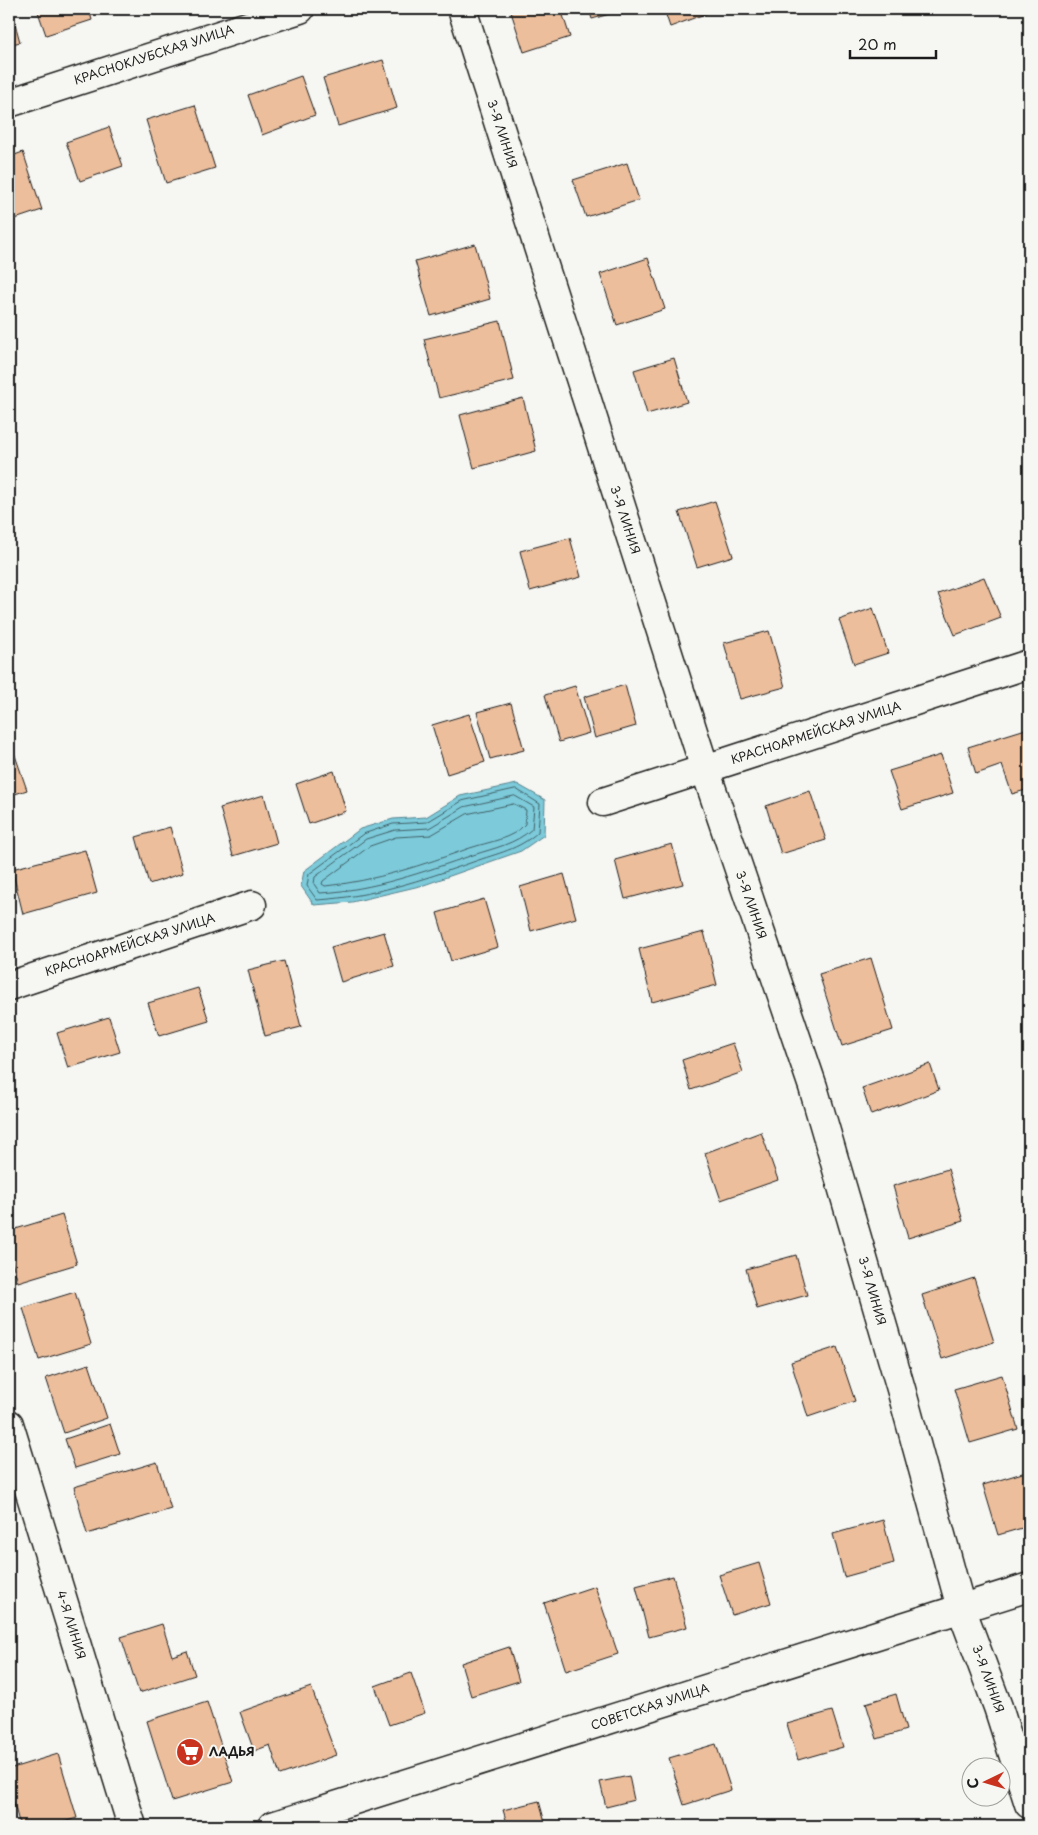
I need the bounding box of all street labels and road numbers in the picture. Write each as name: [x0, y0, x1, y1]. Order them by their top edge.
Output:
street label: КРАСНОКЛУБСКАЯ УЛИЦА: [71, 20, 236, 88]
street label: 3-Я ЛИНИЯ: [483, 97, 522, 170]
street label: 3-Я ЛИНИЯ: [606, 483, 645, 556]
street label: КРАСНОАРМЕЙСКАЯ УЛИЦА: [728, 696, 903, 768]
street label: 3-Я ЛИНИЯ: [732, 868, 772, 941]
street label: КРАСНОАРМЕЙСКАЯ УЛИЦА: [42, 908, 217, 980]
street label: 3-Я ЛИНИЯ: [855, 1254, 891, 1327]
street label: 4-Я ЛИНИЯ: [53, 1588, 91, 1661]
street label: 3-Я ЛИНИЯ: [968, 1642, 1010, 1715]
street label: СОВЕТСКАЯ УЛИЦА: [588, 1678, 711, 1734]

